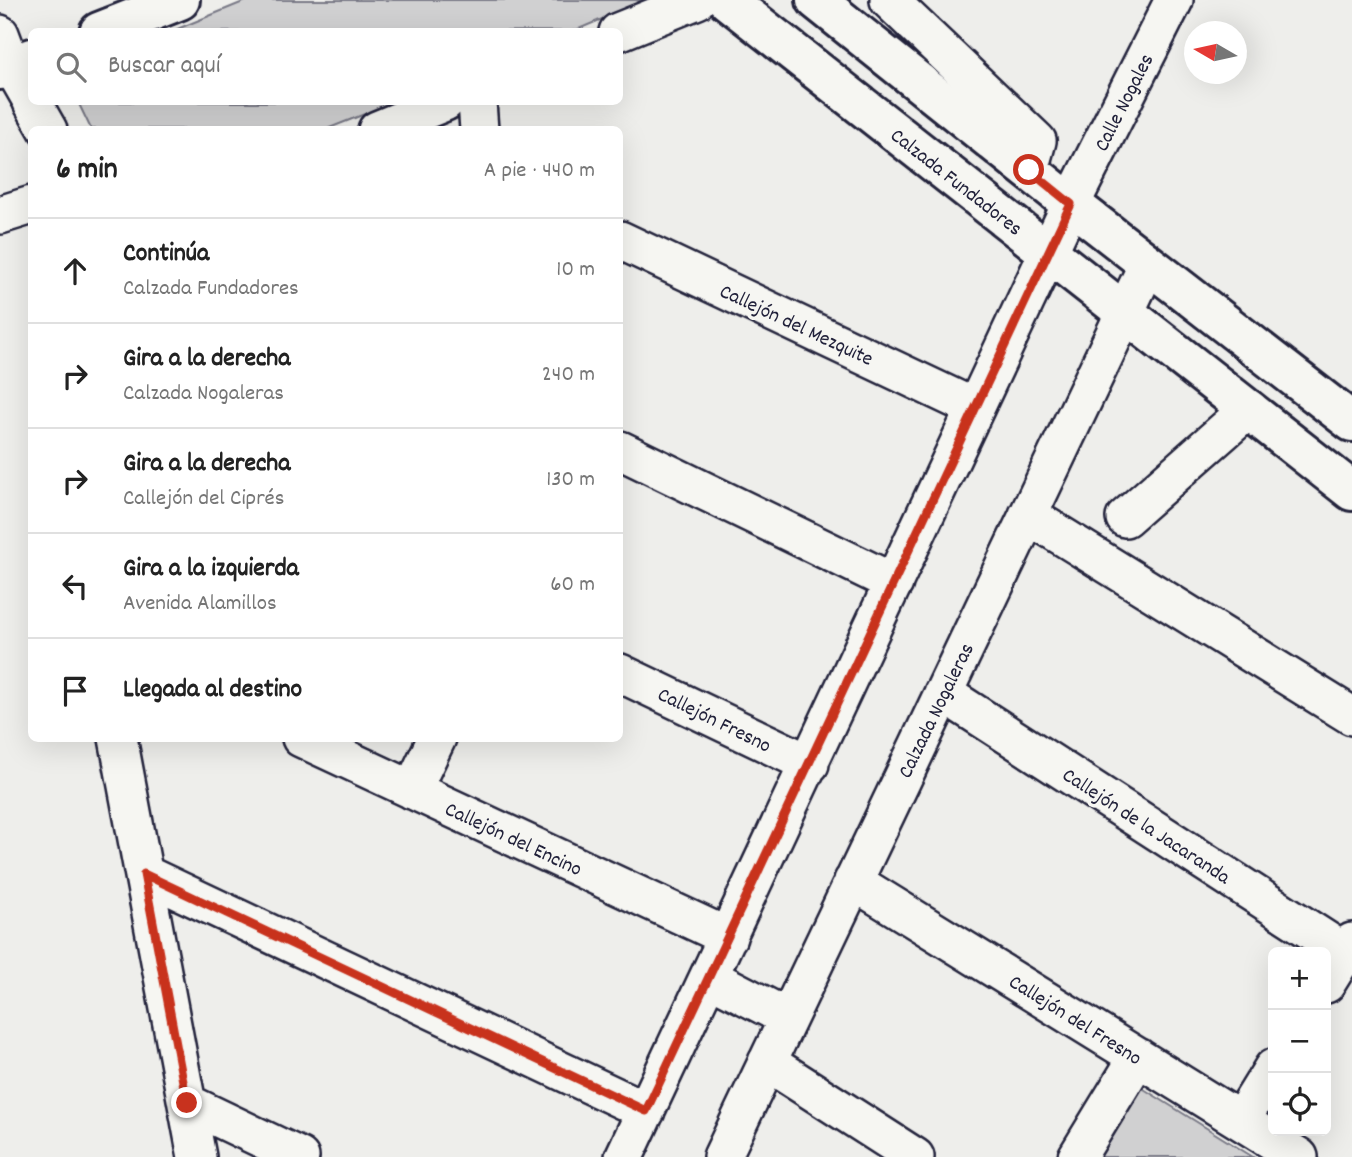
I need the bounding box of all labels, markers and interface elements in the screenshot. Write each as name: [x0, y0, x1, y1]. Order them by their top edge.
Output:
north arrow: [1184, 21, 1247, 84]
search box: [28, 28, 623, 105]
icon: search: [52, 48, 90, 86]
text: Buscar aquí: [108, 48, 220, 85]
street label: Calle Nogales: [1088, 49, 1163, 157]
street label: Calzada Fundadores: [883, 122, 1028, 245]
text: 6 min: [56, 150, 118, 193]
route start: [1013, 154, 1044, 185]
text: A pie · 440 m: [484, 155, 595, 188]
text: Continúa: [123, 236, 209, 273]
icon: ahead: [56, 252, 94, 290]
text: 10 m: [556, 254, 595, 287]
text: Calzada Fundadores: [123, 273, 299, 306]
street label: Callejón del Mezquite: [714, 278, 878, 375]
text: Gira a la derecha: [123, 341, 290, 378]
icon: right: [56, 357, 94, 395]
text: 240 m: [542, 359, 595, 392]
text: Calzada Nogaleras: [123, 378, 284, 411]
text: Gira a la derecha: [123, 446, 290, 483]
icon: right: [56, 462, 94, 500]
text: 130 m: [546, 464, 595, 497]
text: Callejón del Ciprés: [123, 483, 284, 516]
text: Gira a la izquierda: [123, 551, 299, 588]
icon: left: [56, 567, 94, 605]
text: 60 m: [550, 569, 595, 602]
text: Avenida Alamillos: [123, 588, 277, 621]
street label: Calzada Nogaleras: [892, 639, 983, 784]
icon: arrive: [56, 672, 94, 710]
text: Llegada al destino: [123, 672, 302, 709]
street label: Callejón Fresno: [652, 681, 776, 762]
street label: Callejón de la Jacaranda: [1055, 762, 1236, 894]
street label: Callejón del Encino: [439, 796, 586, 886]
map controls: [1268, 947, 1331, 1136]
button: +: [1268, 947, 1331, 1010]
street label: Callejón del Fresno: [1002, 969, 1147, 1075]
button: −: [1268, 1010, 1331, 1073]
button: locate: [1268, 1073, 1331, 1136]
route end: [171, 1087, 202, 1118]

